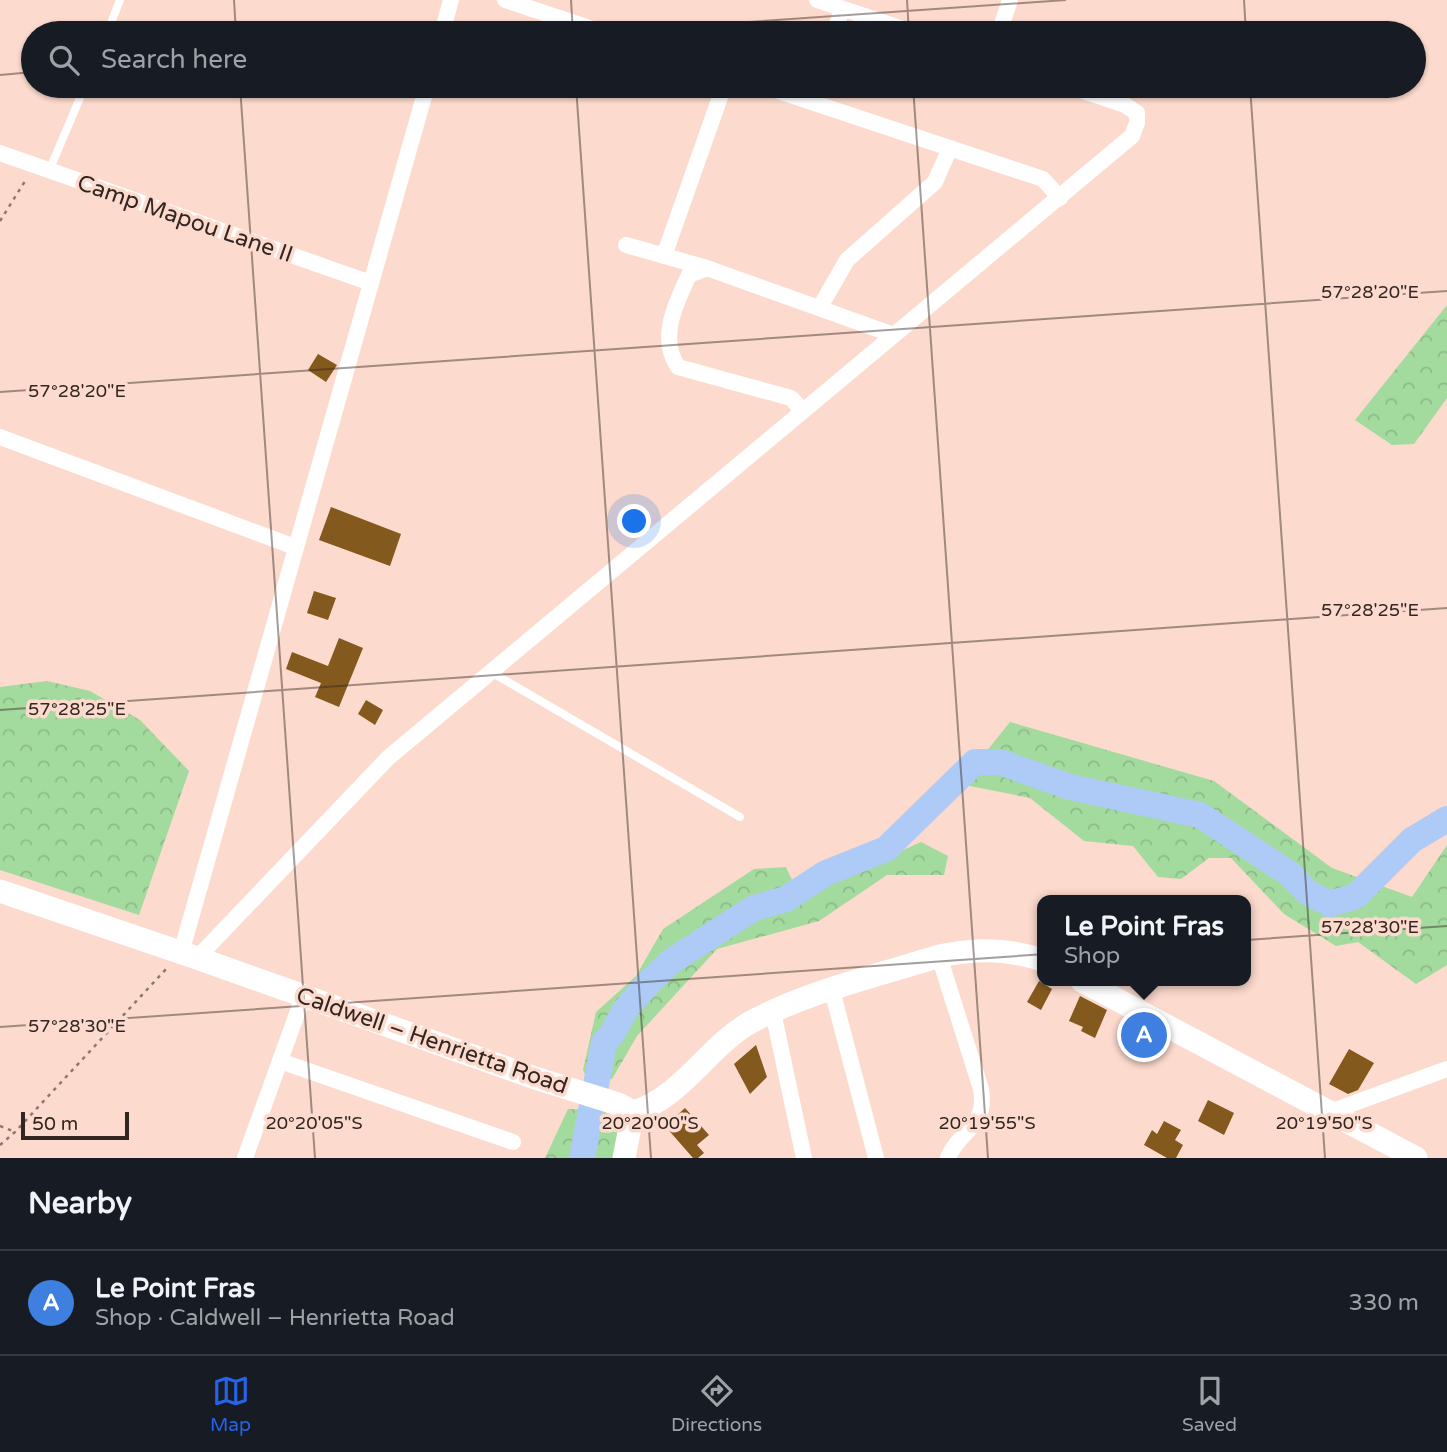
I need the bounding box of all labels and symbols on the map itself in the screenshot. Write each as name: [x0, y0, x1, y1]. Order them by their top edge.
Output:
street label: Camp Mapou Lane II: [73, 169, 297, 269]
text: 57°28'20"E: [1321, 281, 1419, 303]
text: 57°28'20"E: [28, 380, 126, 402]
your location: [617, 504, 651, 538]
text: 57°28'25"E: [1321, 599, 1419, 621]
text: 57°28'25"E: [28, 698, 126, 720]
text: 57°28'30"E: [1321, 916, 1419, 938]
street label: Caldwell – Henrietta Road: [293, 981, 571, 1101]
pin: A: [1121, 1009, 1167, 1061]
text: 57°28'30"E: [28, 1015, 126, 1037]
scale bar: [21, 1109, 130, 1141]
text: 20°20'05"S: [265, 1112, 363, 1134]
text: 20°20'00"S: [601, 1112, 699, 1134]
text: 20°19'55"S: [938, 1112, 1036, 1134]
text: 20°19'50"S: [1275, 1112, 1373, 1134]

